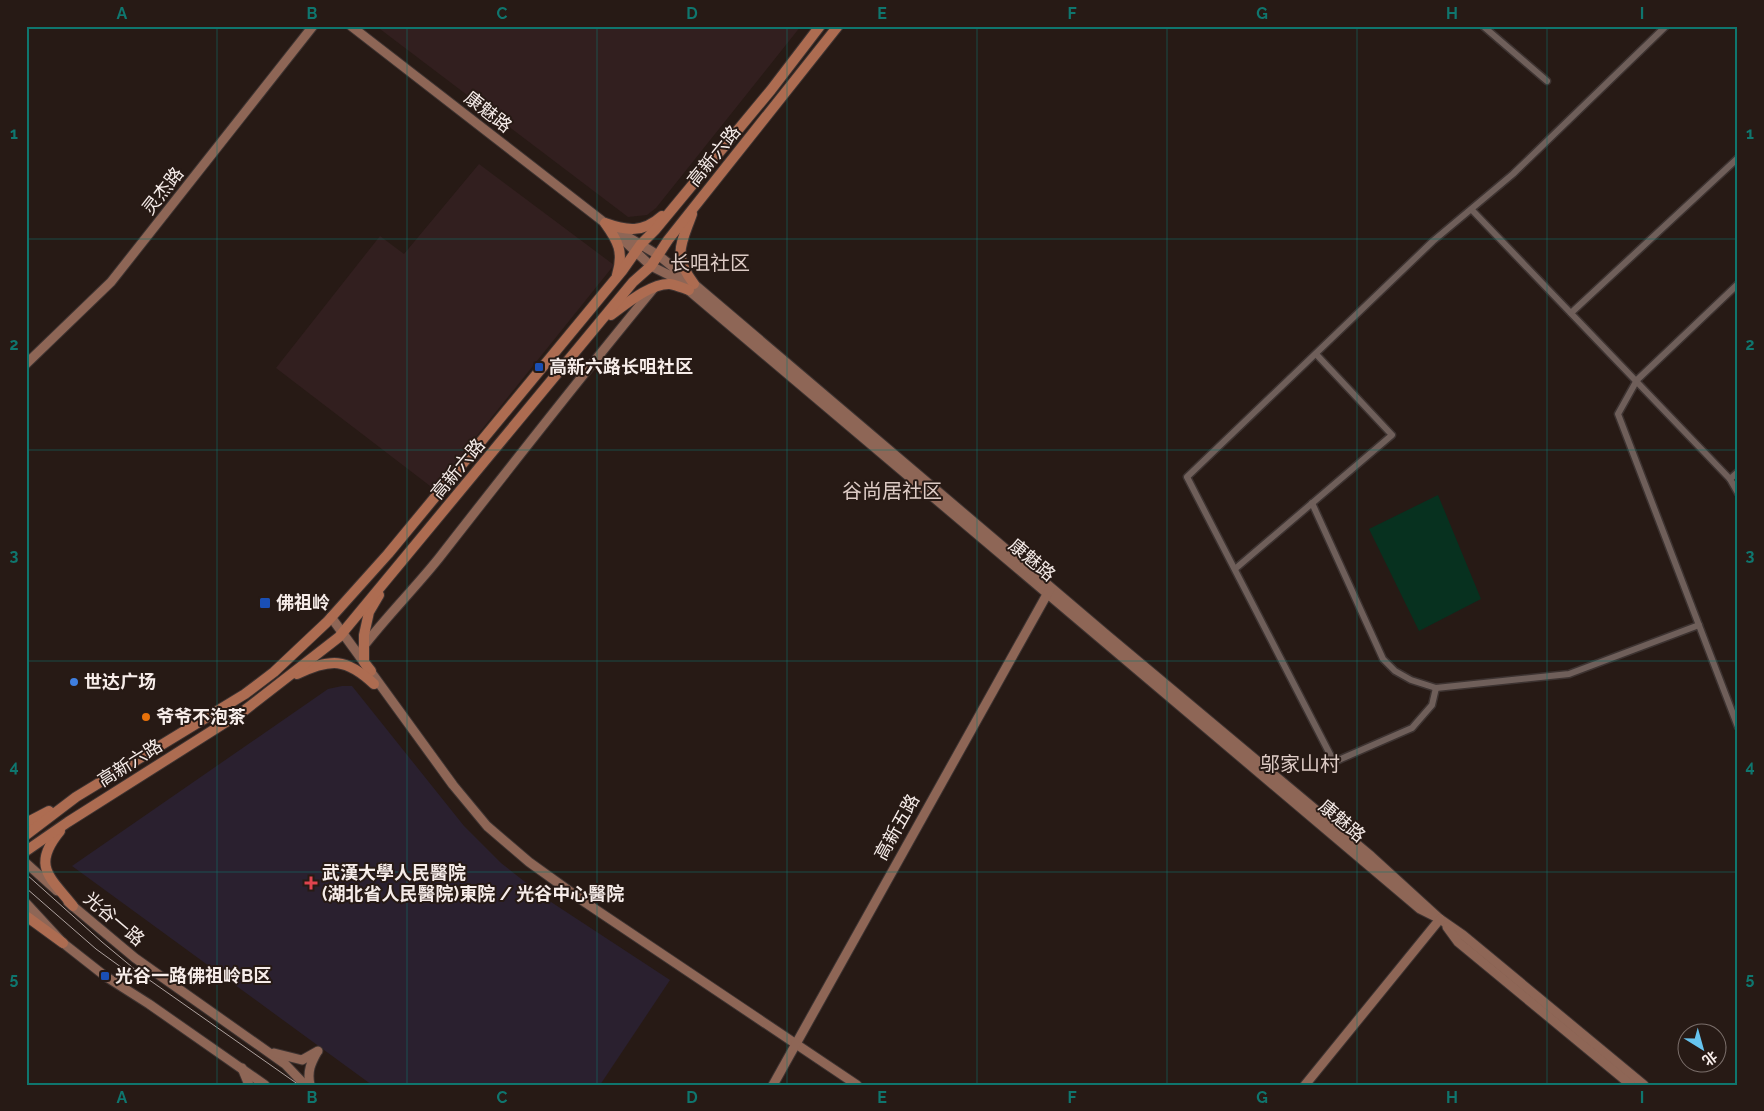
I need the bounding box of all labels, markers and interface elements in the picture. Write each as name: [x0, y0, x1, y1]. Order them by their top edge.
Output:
text: A: [117, 4, 128, 23]
text: B: [307, 4, 318, 23]
text: C: [497, 4, 508, 23]
text: D: [686, 4, 698, 23]
text: E: [877, 4, 887, 23]
text: F: [1067, 4, 1077, 23]
text: G: [1256, 4, 1268, 23]
text: H: [1446, 4, 1458, 23]
text: I: [1640, 4, 1644, 23]
street label: 康魅路: [461, 87, 516, 137]
street label: 高新六路: [683, 121, 744, 190]
text: 1: [10, 124, 18, 143]
text: 1: [1746, 124, 1754, 143]
street label: 灵杰路: [138, 163, 188, 218]
district label: 长咀社区: [670, 251, 750, 275]
text: 2: [9, 335, 19, 354]
text: 2: [1745, 335, 1755, 354]
place label: 高新六路长咀社区: [549, 356, 693, 377]
marker: 高新六路长咀社区: [533, 361, 545, 373]
street label: 高新六路: [426, 434, 489, 503]
district label: 谷尚居社区: [842, 479, 942, 503]
street label: 康魅路: [1005, 534, 1060, 585]
text: 3: [10, 546, 19, 565]
text: 3: [1746, 546, 1755, 565]
place label: 佛祖岭: [276, 592, 330, 613]
marker: 佛祖岭: [258, 596, 272, 610]
place label: 世达广场: [84, 671, 156, 692]
marker: 世达广场: [68, 676, 80, 688]
place label: 爷爷不泡茶: [156, 706, 246, 727]
marker: 爷爷不泡茶: [140, 711, 152, 723]
street label: 高新六路: [94, 735, 166, 791]
district label: 邬家山村: [1260, 752, 1340, 776]
text: 4: [9, 757, 19, 776]
text: 4: [1745, 757, 1755, 776]
street label: 高新五路: [870, 790, 923, 863]
street label: 康魅路: [1315, 795, 1370, 846]
place label: 武漢大學人民醫院 (湖北省人民醫院)東院 / 光谷中心醫院: [322, 862, 624, 904]
marker: 武漢大學人民醫院 (湖北省人民醫院)東院 / 光谷中心醫院: [304, 876, 318, 890]
street label: 光谷一路: [80, 887, 149, 950]
place label: 光谷一路佛祖岭B区: [115, 965, 271, 986]
text: 5: [10, 969, 19, 988]
text: 5: [1746, 969, 1755, 988]
marker: 光谷一路佛祖岭B区: [99, 970, 111, 982]
north arrow: [1676, 1024, 1726, 1074]
text: 北: [1699, 1048, 1720, 1069]
text: A: [117, 1088, 128, 1107]
text: B: [307, 1088, 318, 1107]
text: C: [497, 1088, 508, 1107]
text: D: [686, 1088, 698, 1107]
text: E: [877, 1088, 887, 1107]
text: F: [1067, 1088, 1077, 1107]
text: G: [1256, 1088, 1268, 1107]
text: H: [1446, 1088, 1458, 1107]
text: I: [1640, 1088, 1644, 1107]

